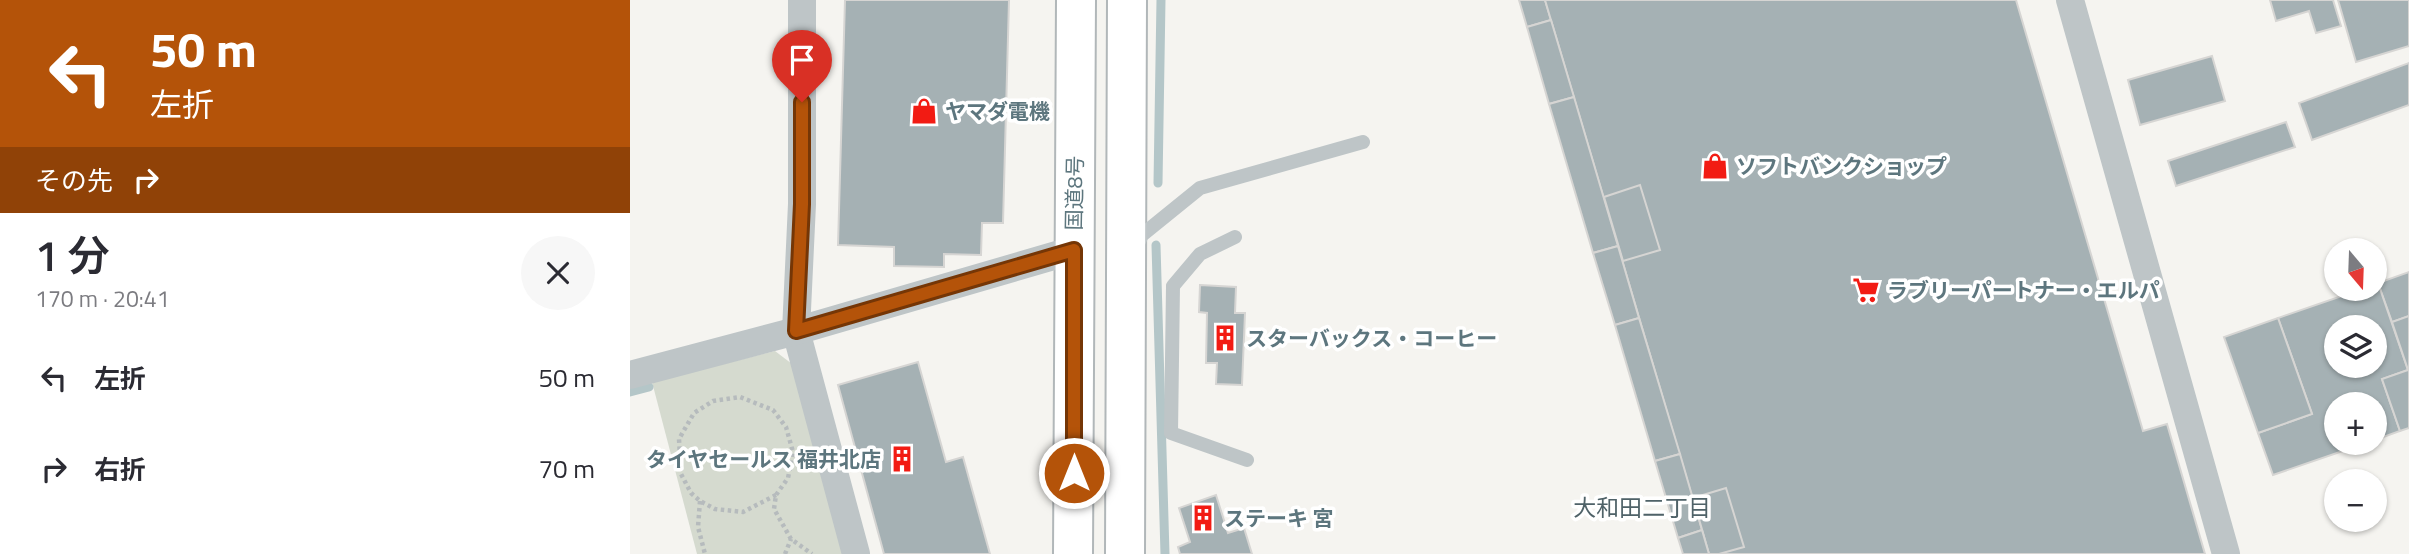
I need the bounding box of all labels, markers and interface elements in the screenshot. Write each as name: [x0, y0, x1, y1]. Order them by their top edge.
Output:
text: 50 m: [150, 11, 257, 86]
icon: left: [35, 28, 126, 119]
pin: [772, 30, 832, 102]
icon: arrive: [783, 41, 821, 79]
text: 左折: [150, 80, 214, 128]
place label: ヤマダ電機: [945, 95, 1050, 127]
shop icon: ヤマダ電機: [909, 96, 939, 126]
place label: ソフトバンクショップ: [1736, 150, 1947, 182]
shop icon: ソフトバンクショップ: [1700, 151, 1730, 181]
street label: 国道8号: [1057, 155, 1091, 231]
text: その先: [35, 161, 113, 200]
icon: right: [127, 161, 165, 199]
text: 1 分: [35, 223, 110, 287]
button: close: [521, 236, 595, 310]
north arrow: [2324, 238, 2387, 301]
map controls: [2324, 238, 2387, 532]
place label: ラブリーパートナー・エルパ: [1887, 274, 2160, 306]
supermarket icon: ラブリーパートナー・エルパ: [1851, 275, 1881, 305]
text: 170 m · 20:41: [35, 281, 170, 316]
button: layers: [2324, 315, 2387, 378]
place label: スターバックス・コーヒー: [1246, 322, 1497, 354]
building icon: スターバックス・コーヒー: [1210, 323, 1240, 353]
text: 50 m: [538, 358, 595, 397]
icon: left: [35, 359, 73, 397]
text: 左折: [94, 359, 146, 398]
button: +: [2324, 392, 2387, 455]
position arrow: [1037, 436, 1111, 510]
place label: タイヤセールス 福井北店: [646, 443, 881, 475]
building icon: タイヤセールス 福井北店: [887, 444, 917, 474]
text: 70 m: [538, 449, 595, 488]
icon: right: [35, 450, 73, 488]
text: 右折: [94, 450, 146, 489]
button: −: [2324, 469, 2387, 532]
district label: 大和田二丁目: [1573, 490, 1711, 525]
place label: ステーキ 宮: [1224, 502, 1334, 534]
building icon: ステーキ 宮: [1188, 503, 1218, 533]

